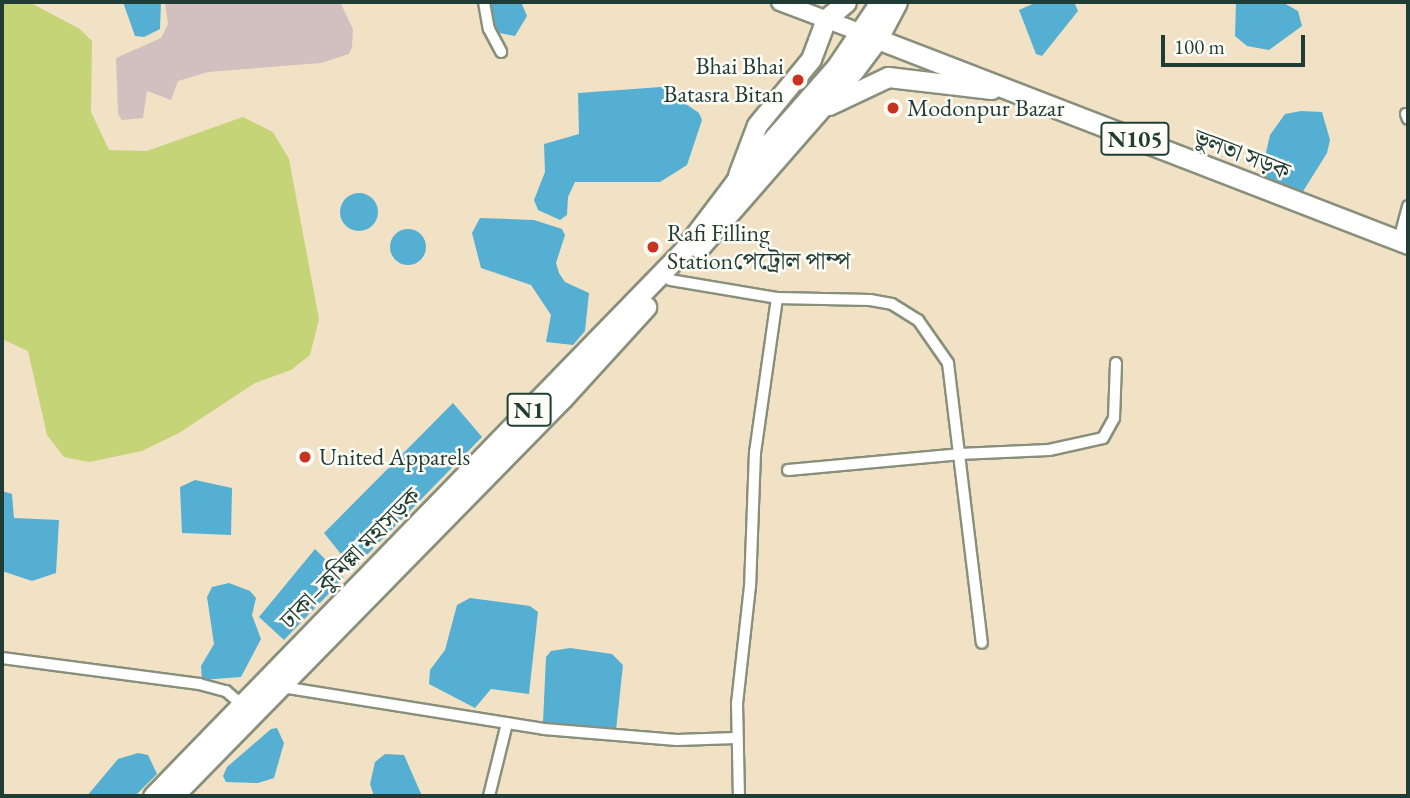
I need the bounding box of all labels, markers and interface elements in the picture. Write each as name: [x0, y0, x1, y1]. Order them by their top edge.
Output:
scale bar: [1165, 21, 1308, 65]
text: 100 m: [1174, 33, 1225, 60]
place label: Bhai Bhai Batasra Bitan: [663, 52, 784, 108]
marker: Bhai Bhai Batasra Bitan: [790, 72, 806, 88]
place label: Modonpur Bazar: [907, 94, 1064, 122]
marker: Modonpur Bazar: [885, 100, 901, 116]
road number: N105: [1100, 120, 1170, 158]
street label: ভুলতা সড়ক: [1190, 123, 1294, 185]
place label: Rafi Filling Stationপেট্রোল পাম্প: [667, 219, 851, 275]
marker: Rafi Filling Stationপেট্রোল পাম্প: [645, 239, 661, 255]
road number: N1: [506, 390, 552, 430]
place label: United Apparels: [319, 443, 470, 471]
marker: United Apparels: [297, 449, 313, 465]
street label: ঢাকা–কুমিল্লা মহাসড়ক: [274, 482, 426, 634]

